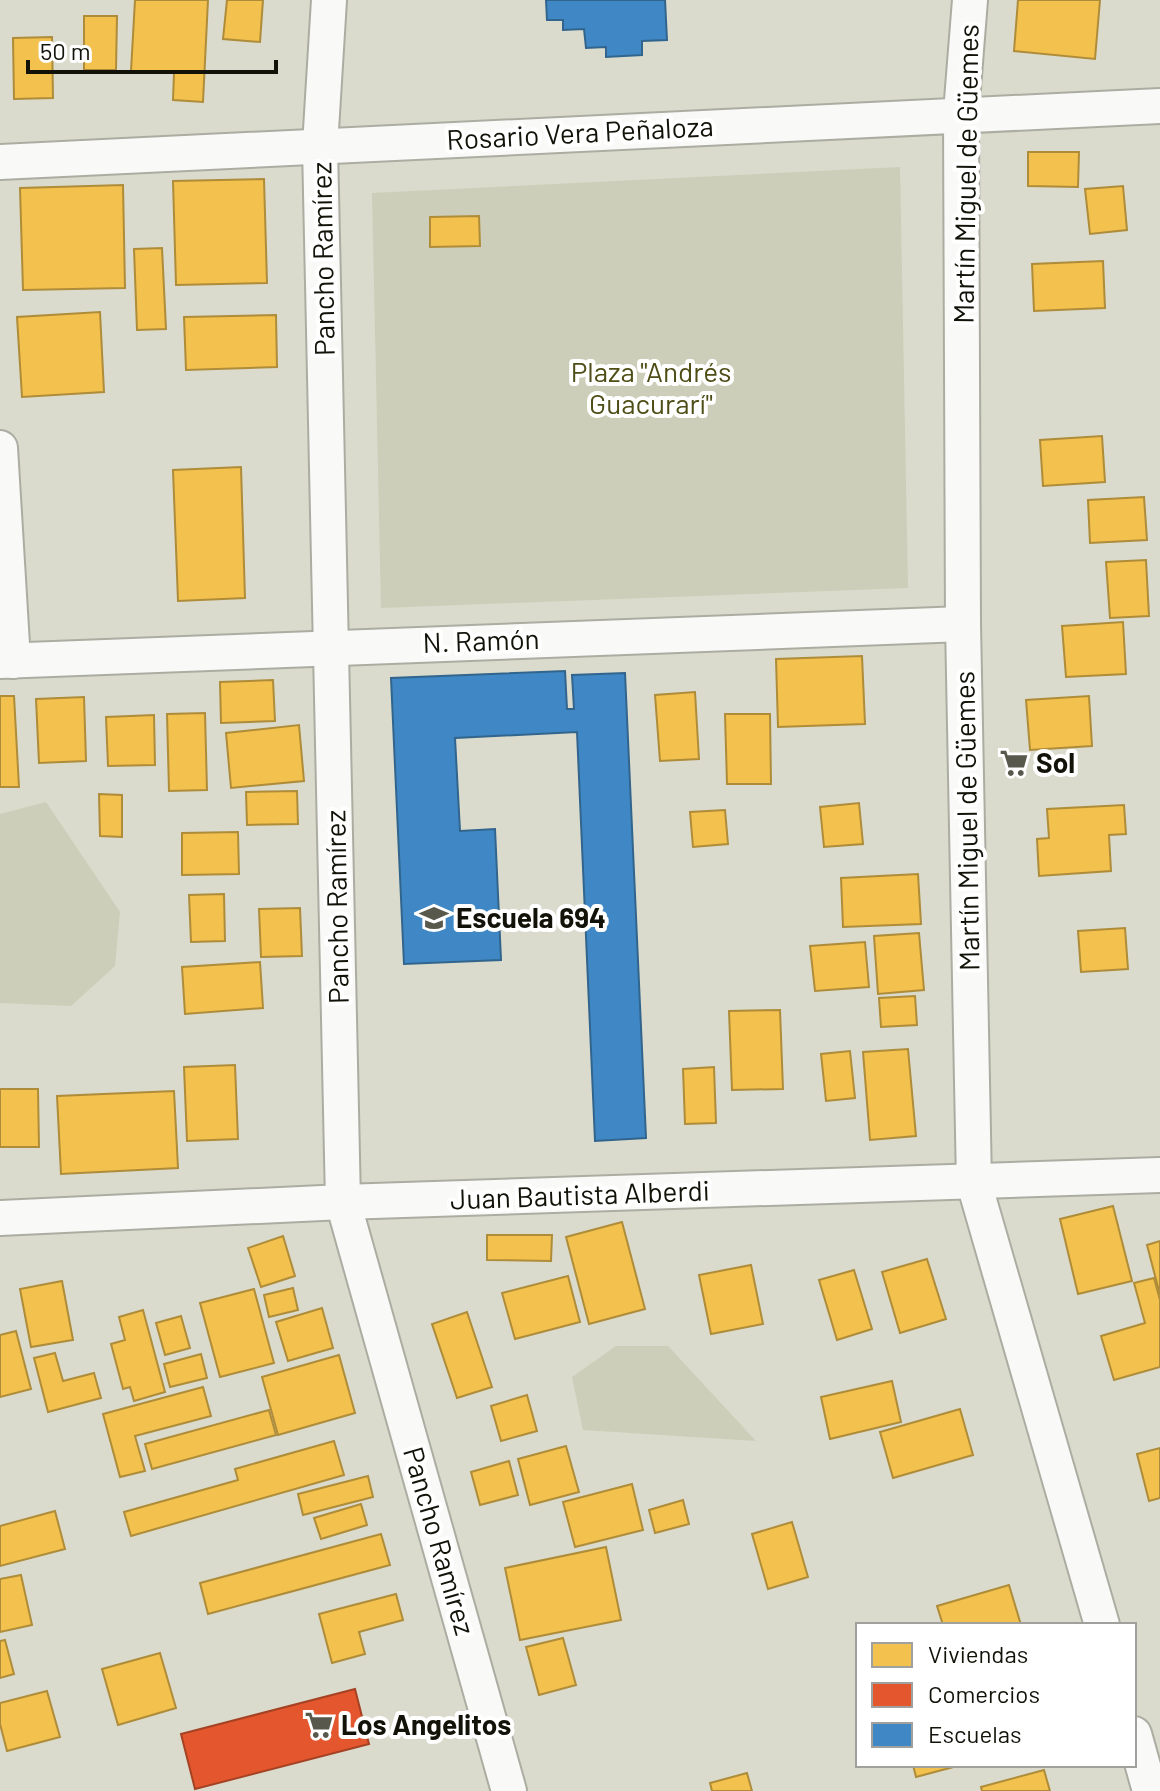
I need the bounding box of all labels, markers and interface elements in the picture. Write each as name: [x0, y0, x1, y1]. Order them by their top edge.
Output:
scale bar: [28, 24, 276, 74]
street label: Martín Miguel de Güemes: [945, 24, 985, 324]
text: 50 m: [40, 36, 91, 65]
street label: Rosario Vera Peñaloza: [446, 108, 714, 156]
street label: Pancho Ramírez: [303, 162, 341, 356]
park label: Plaza "Andrés Guacurarí": [571, 354, 731, 420]
street label: N. Ramón: [422, 621, 540, 659]
street label: Martín Miguel de Güemes: [946, 671, 986, 971]
place label: Sol: [1036, 745, 1075, 779]
supermarket icon: Sol: [999, 748, 1029, 778]
street label: Pancho Ramírez: [317, 810, 355, 1004]
place label: Escuela 694: [456, 900, 606, 934]
school or university icon: Escuela 694: [419, 903, 449, 933]
street label: Juan Bautista Alberdi: [450, 1172, 710, 1216]
street label: Pancho Ramírez: [397, 1443, 483, 1639]
legend: [856, 1623, 1136, 1767]
text: Viviendas: [928, 1639, 1028, 1668]
text: Comercios: [928, 1679, 1040, 1708]
place label: Los Angelitos: [341, 1707, 511, 1741]
supermarket icon: Los Angelitos: [304, 1710, 334, 1740]
text: Escuelas: [928, 1719, 1022, 1748]

